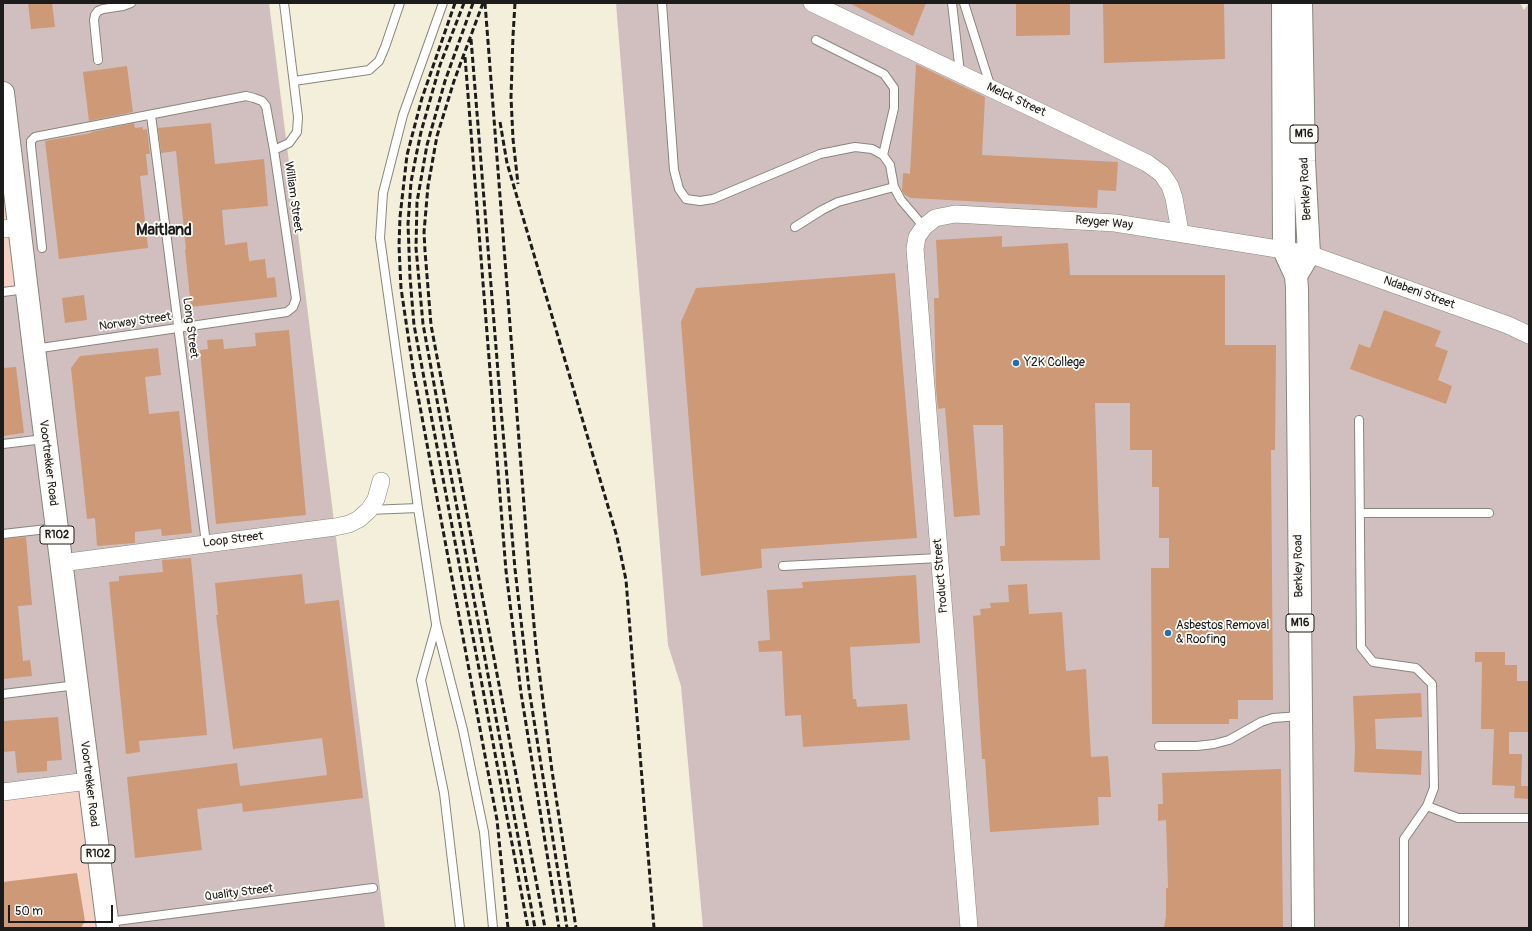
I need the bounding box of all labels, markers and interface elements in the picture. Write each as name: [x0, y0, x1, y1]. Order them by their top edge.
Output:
street label: Melck Street: [984, 80, 1048, 120]
road number: M16: [1290, 125, 1318, 143]
street label: Berkley Road: [1297, 157, 1315, 221]
street label: William Street: [281, 161, 305, 233]
street label: Reyger Way: [1075, 213, 1133, 233]
district label: Maitland: [136, 221, 192, 241]
street label: Ndabeni Street: [1381, 273, 1457, 313]
street label: Long Street: [179, 297, 201, 359]
street label: Norway Street: [98, 310, 172, 334]
place label: Y2K College: [1024, 356, 1085, 370]
marker: Y2K College: [1011, 358, 1021, 368]
street label: Voortrekker Road: [36, 419, 60, 507]
road number: R102: [40, 526, 74, 544]
street label: Loop Street: [202, 529, 264, 551]
street label: Berkley Road: [1291, 534, 1307, 598]
street label: Product Street: [931, 538, 951, 614]
road number: M16: [1286, 614, 1314, 632]
place label: Asbestos Removal & Roofing: [1176, 619, 1269, 647]
marker: Asbestos Removal & Roofing: [1163, 628, 1173, 638]
street label: Voortrekker Road: [77, 740, 101, 828]
road number: R102: [81, 845, 115, 863]
street label: Quality Street: [204, 882, 274, 904]
scale bar: [10, 897, 115, 923]
text: 50 m: [15, 904, 43, 919]

